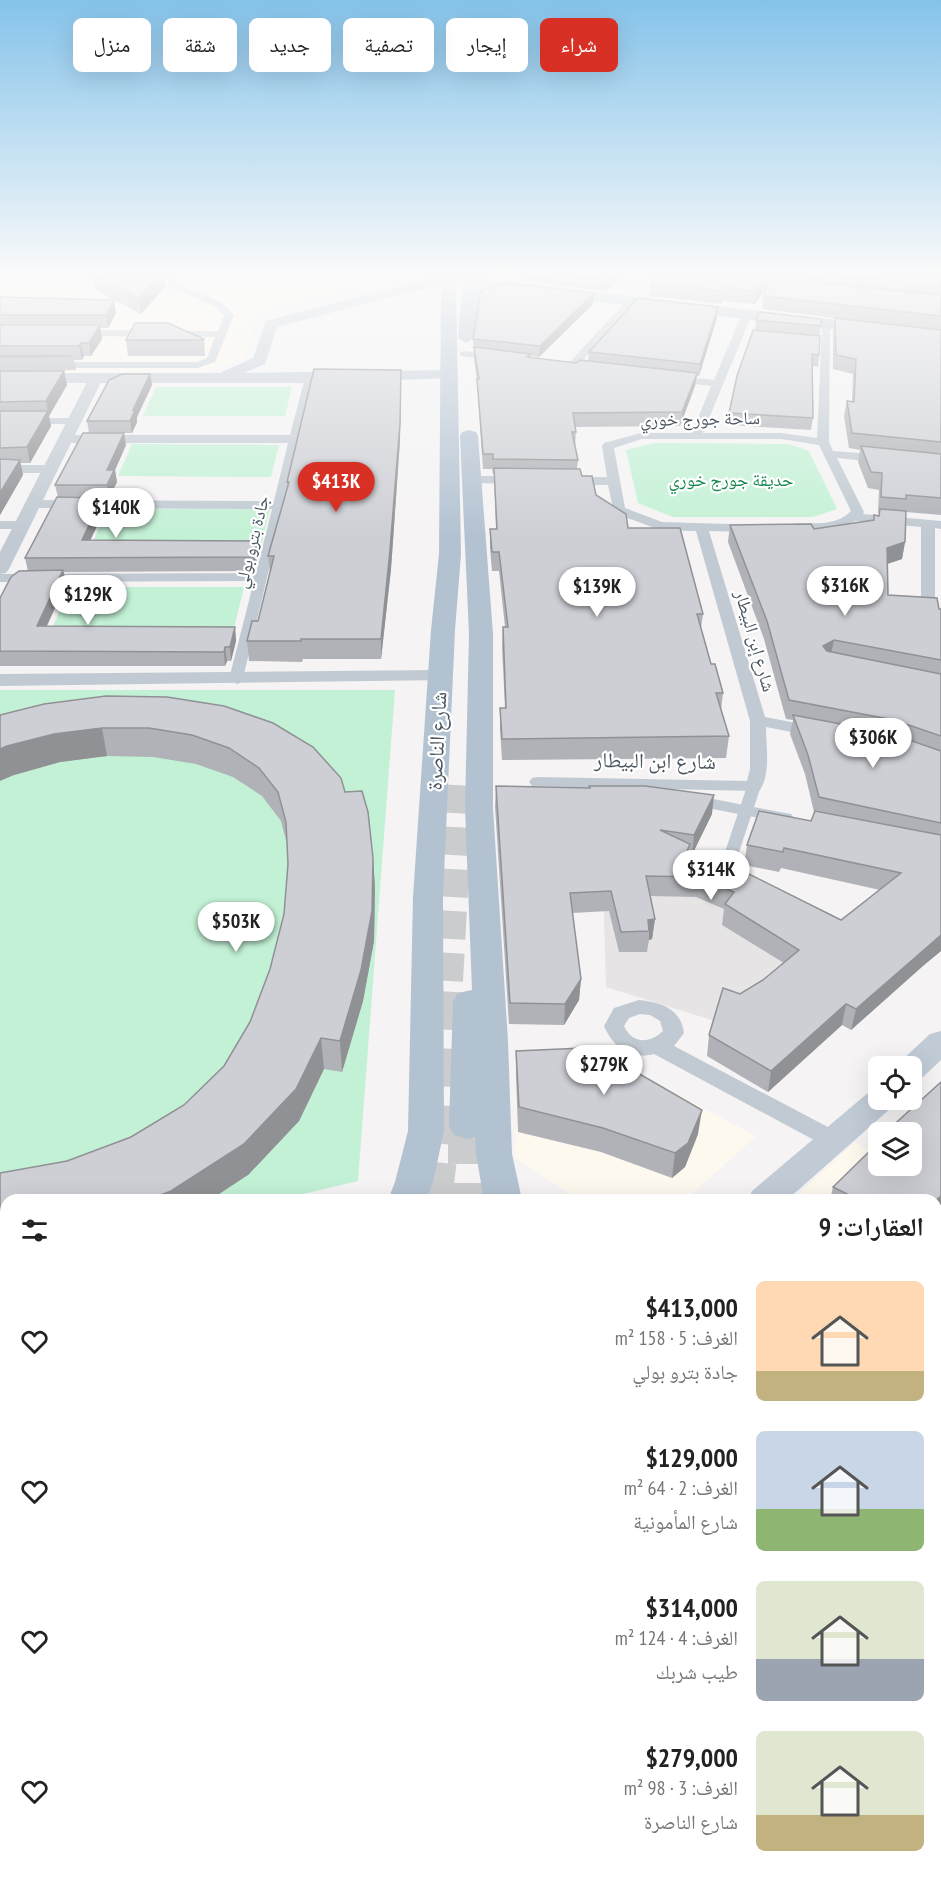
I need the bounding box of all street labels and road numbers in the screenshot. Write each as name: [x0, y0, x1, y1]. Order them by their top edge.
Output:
street label: ساحة جورج خوري: [640, 406, 760, 435]
street label: جادة بترو بولي: [229, 493, 278, 592]
street label: شارع إبن البيطار: [729, 587, 781, 694]
street label: شارع الناصرة: [420, 691, 453, 791]
street label: شارع ابن البيطار: [593, 746, 716, 775]

